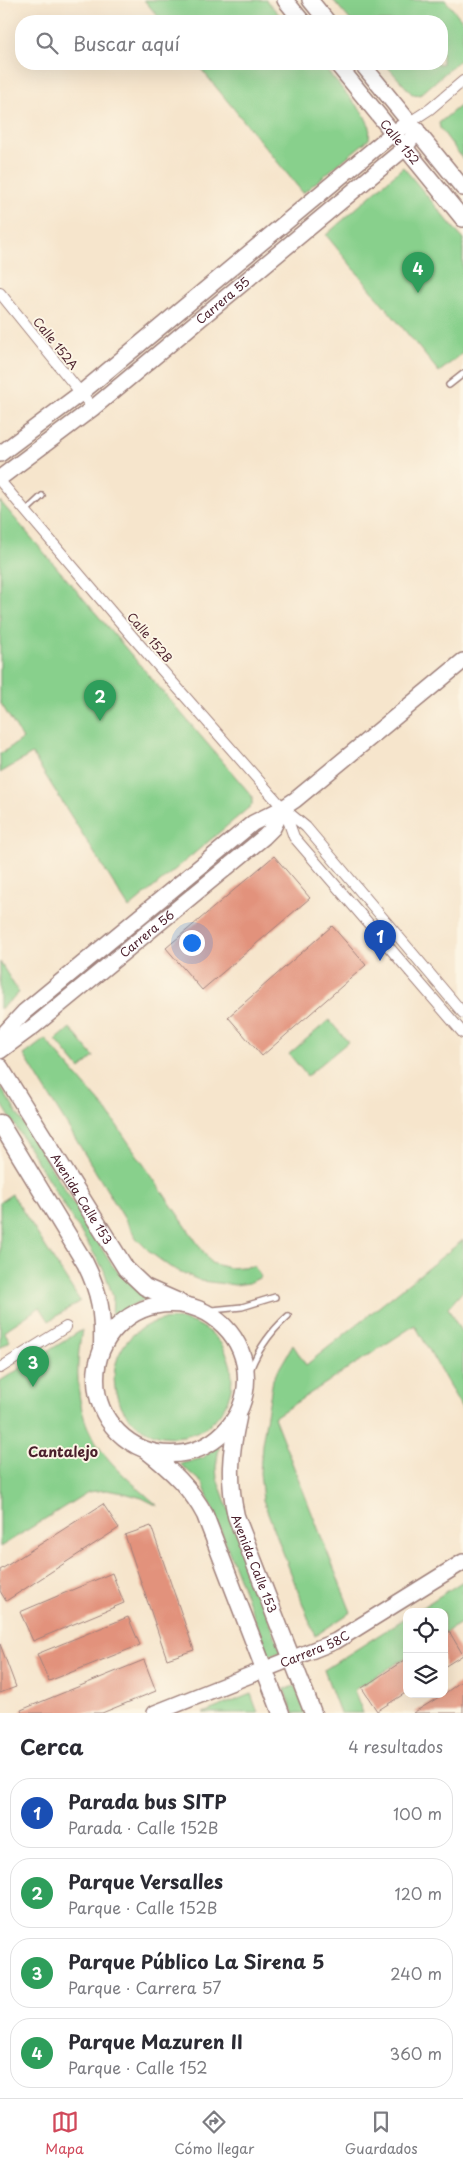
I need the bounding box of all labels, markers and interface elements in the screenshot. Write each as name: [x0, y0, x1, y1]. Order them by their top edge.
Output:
search box: [15, 15, 448, 70]
icon: search: [33, 29, 61, 57]
text: Buscar aquí: [73, 29, 180, 57]
street label: Calle 152: [376, 115, 424, 168]
pin: 4: [402, 252, 434, 293]
street label: Carrera 55: [192, 272, 253, 328]
street label: Calle 152A: [29, 313, 83, 373]
street label: Calle 152B: [123, 608, 177, 666]
pin: 2: [84, 680, 116, 721]
street label: Carrera 56: [115, 905, 178, 961]
pin: 1: [364, 920, 396, 961]
your location: [179, 930, 205, 956]
street label: Avenida Calle 153: [47, 1150, 117, 1248]
pin: 3: [17, 1346, 49, 1387]
district label: Cantalejo: [28, 1441, 98, 1462]
street label: Avenida Calle 153: [227, 1512, 282, 1615]
map controls: [403, 1608, 448, 1698]
button: locate: [403, 1608, 448, 1653]
street label: Carrera 58C: [277, 1626, 353, 1671]
button: layers: [403, 1653, 448, 1698]
text: Cerca: [20, 1730, 84, 1762]
text: 4 resultados: [348, 1734, 443, 1758]
text: Parada bus SITP: [68, 1787, 226, 1815]
text: 1: [33, 1801, 41, 1825]
text: 100 m: [393, 1801, 442, 1825]
text: Parada · Calle 152B: [68, 1815, 218, 1839]
text: Parque Versalles: [68, 1867, 223, 1895]
text: 2: [31, 1881, 43, 1905]
text: 120 m: [395, 1881, 442, 1905]
text: Parque · Calle 152B: [68, 1895, 217, 1919]
text: Parque Público La Sirena 5: [68, 1947, 324, 1975]
text: 3: [32, 1961, 42, 1985]
text: 240 m: [390, 1961, 442, 1985]
text: Parque · Carrera 57: [68, 1975, 221, 1999]
text: Parque Mazuren II: [68, 2027, 243, 2055]
text: 4: [32, 2041, 42, 2065]
text: 360 m: [390, 2041, 442, 2065]
text: Parque · Calle 152: [68, 2055, 208, 2079]
tab: Mapa: [45, 2108, 84, 2159]
tab: Cómo llegar: [174, 2108, 254, 2159]
tab: Guardados: [345, 2108, 418, 2159]

